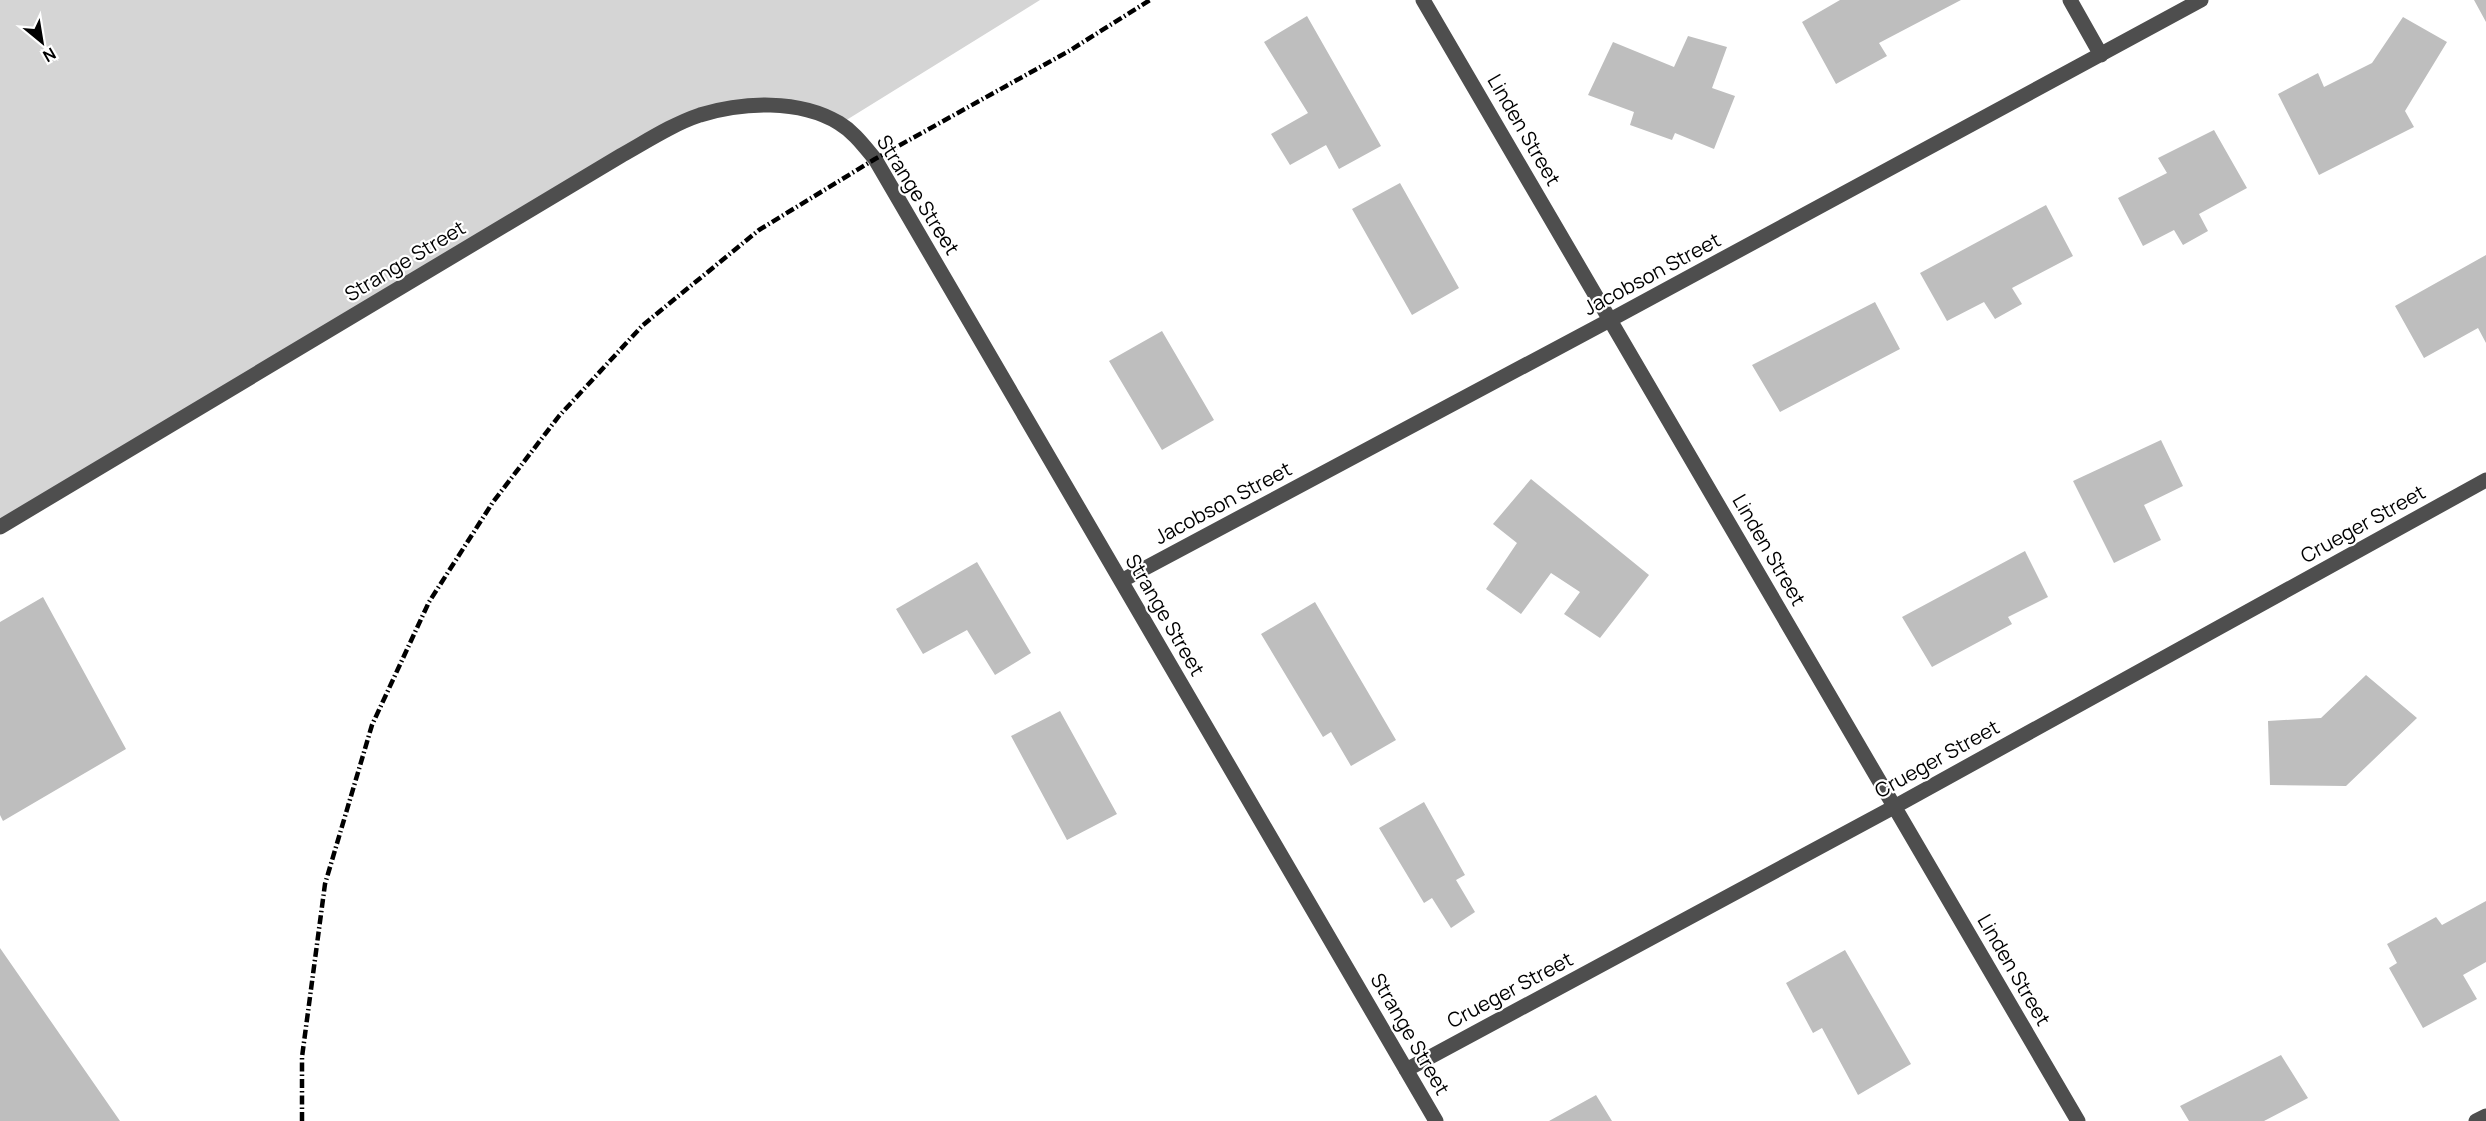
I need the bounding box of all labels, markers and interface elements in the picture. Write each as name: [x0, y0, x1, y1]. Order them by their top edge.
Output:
north arrow: [12, 12, 72, 72]
text: N: [39, 43, 60, 67]
street label: Linden Street: [1482, 69, 1567, 190]
street label: Strange Street: [871, 130, 966, 260]
street label: Strange Street: [339, 214, 470, 307]
street label: Jacobson Street: [1578, 226, 1725, 321]
street label: Jacobson Street: [1149, 455, 1296, 550]
street label: Crueger Street: [2296, 478, 2430, 569]
street label: Linden Street: [1727, 489, 1812, 610]
street label: Strange Street: [1120, 549, 1211, 681]
street label: Crueger Street: [1870, 713, 2004, 804]
street label: Linden Street: [1972, 909, 2057, 1030]
street label: Crueger Street: [1442, 945, 1577, 1034]
street label: Strange Street: [1365, 968, 1456, 1100]

